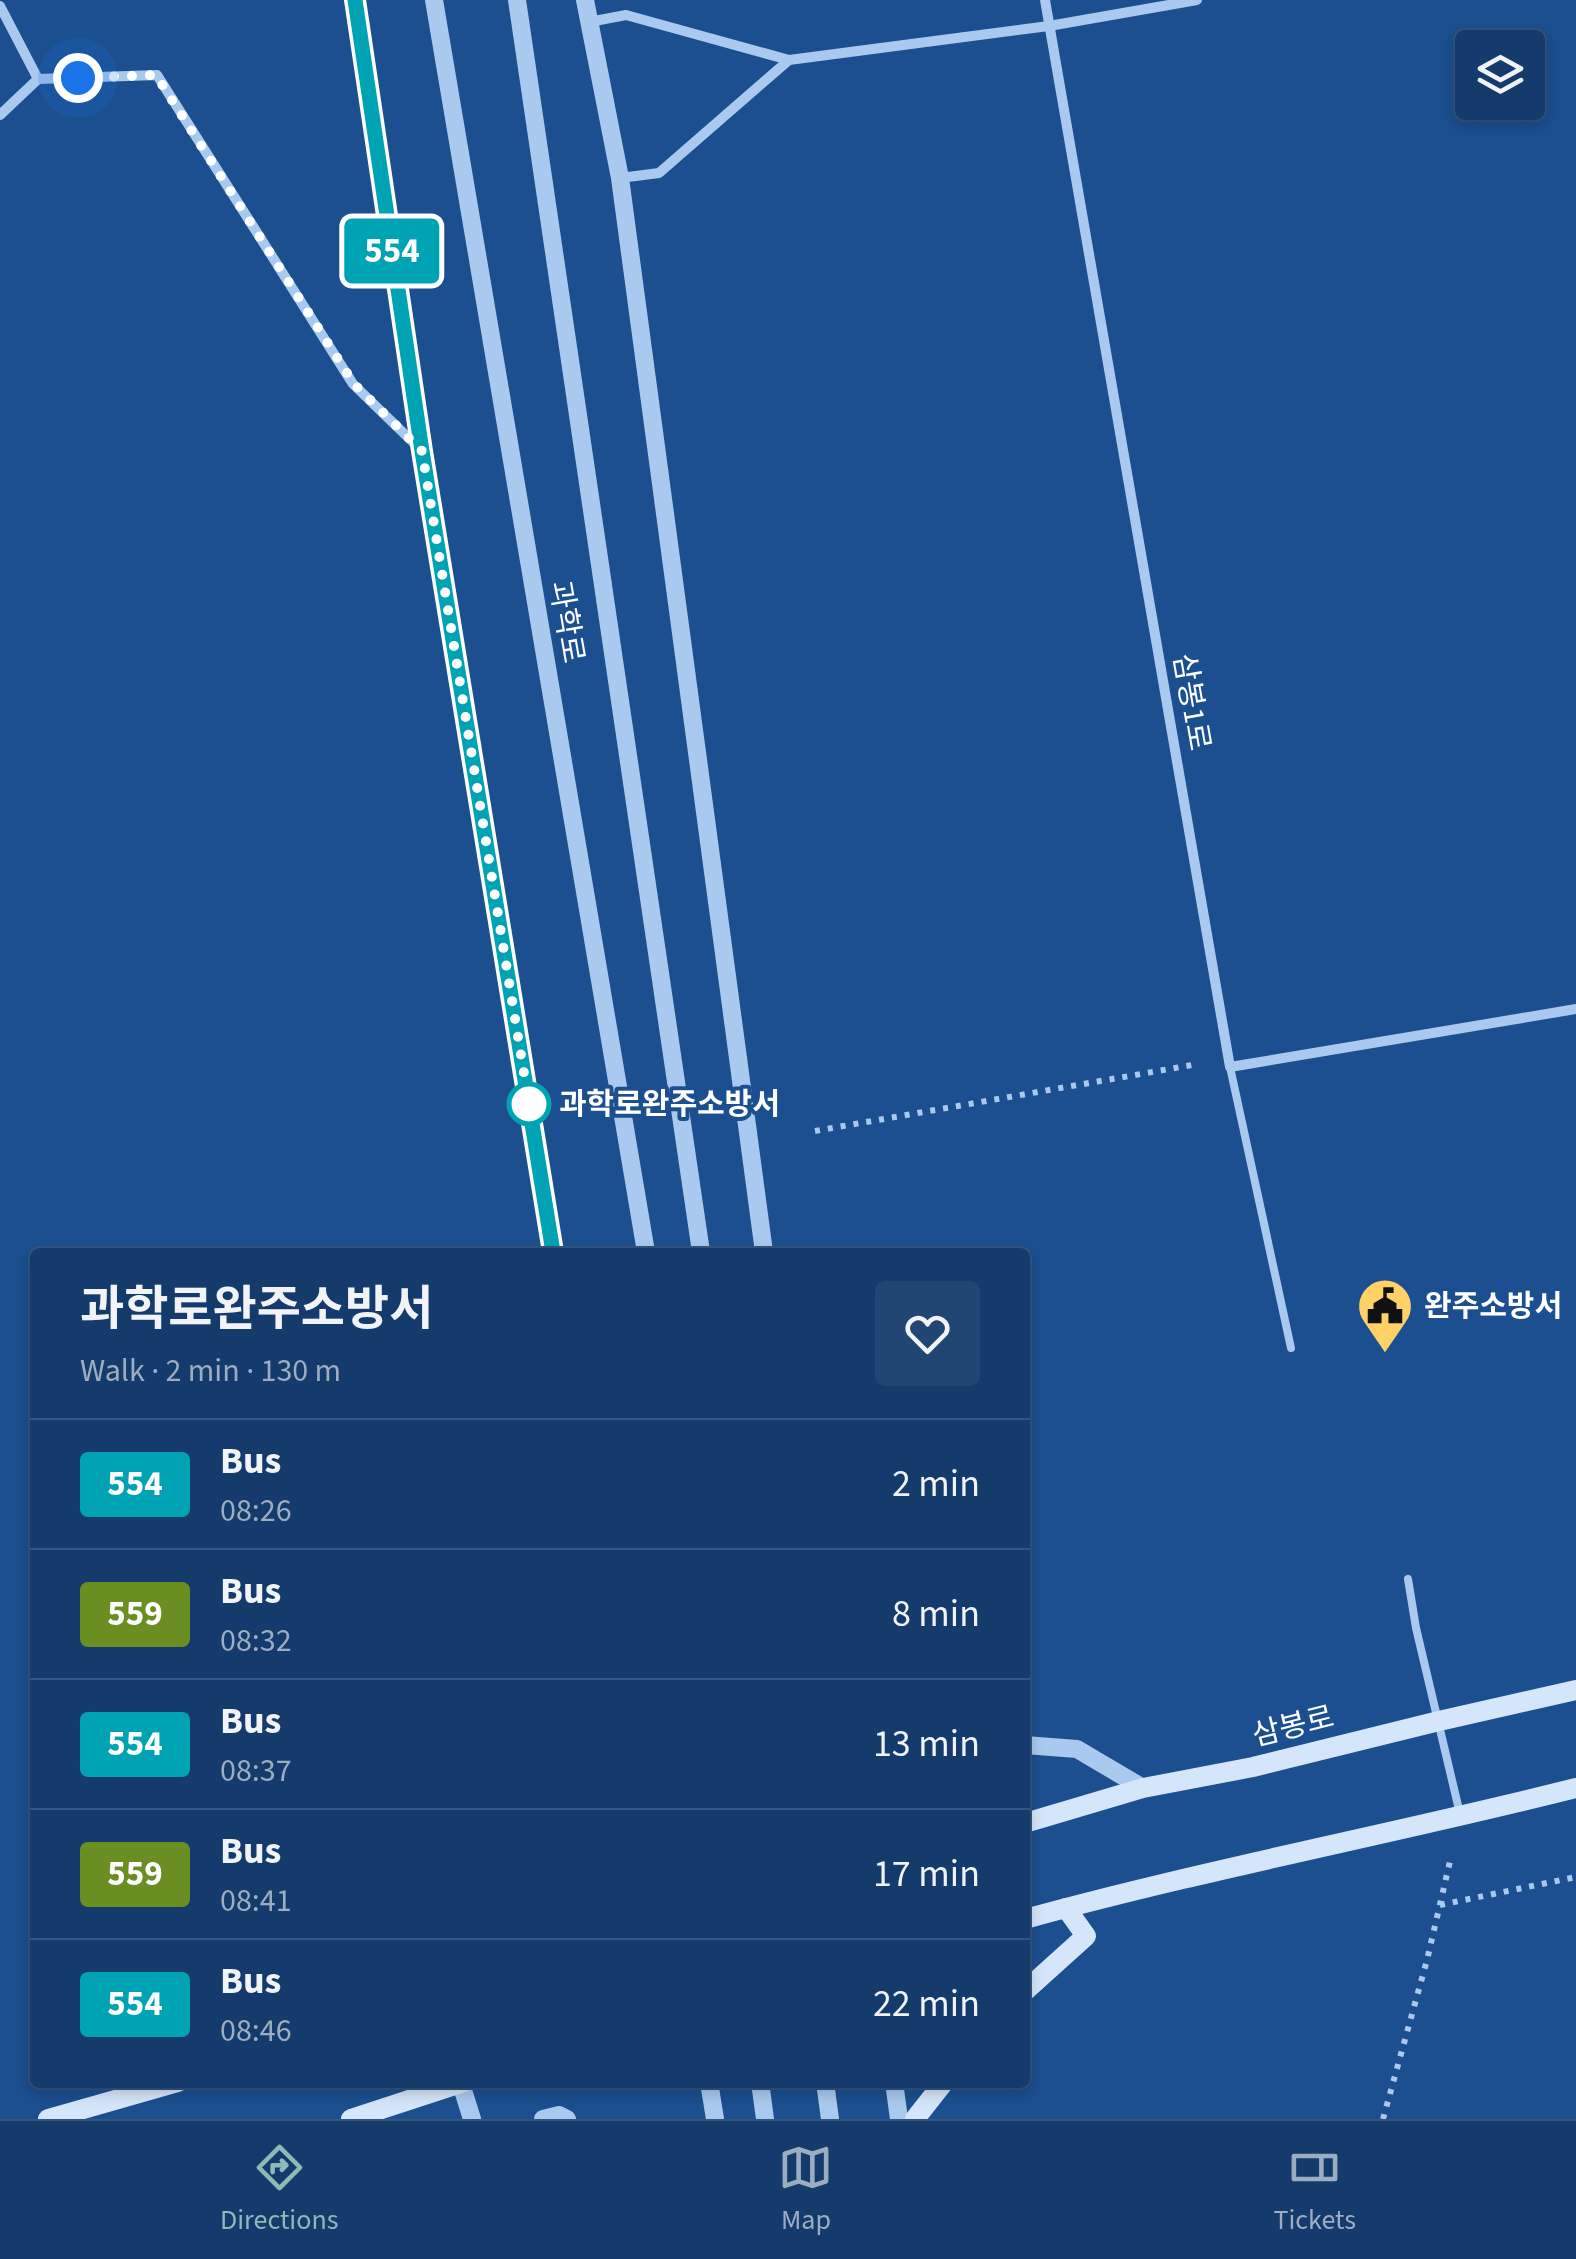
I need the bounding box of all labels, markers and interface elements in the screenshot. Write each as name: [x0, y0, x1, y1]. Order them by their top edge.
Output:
map controls: [1455, 30, 1545, 120]
button: layers: [1455, 30, 1545, 120]
your location: [53, 53, 103, 103]
line badge: 554: [334, 218, 450, 284]
text: 554: [364, 226, 420, 276]
street label: 과학로: [538, 578, 595, 667]
street label: 삼봉1로: [1162, 650, 1221, 754]
marker: 과학로완주소방서: [508, 1083, 550, 1125]
place label: 과학로완주소방서: [559, 1083, 780, 1126]
text: 과학로완주소방서: [80, 1276, 433, 1344]
public building icon: 완주소방서: [1355, 1276, 1415, 1355]
button: heart: [875, 1281, 980, 1386]
place label: 완주소방서: [1424, 1285, 1562, 1328]
text: Walk · 2 min · 130 m: [80, 1348, 341, 1394]
text: Bus: [220, 1434, 281, 1488]
text: 2 min: [892, 1457, 980, 1511]
text: 554: [107, 1459, 163, 1509]
text: 08:26: [220, 1488, 292, 1534]
text: Bus: [220, 1564, 281, 1618]
text: 8 min: [892, 1587, 980, 1641]
text: 559: [107, 1589, 163, 1639]
text: 08:32: [220, 1618, 292, 1664]
text: Bus: [220, 1694, 281, 1748]
street label: 삼봉로: [1248, 1696, 1338, 1757]
text: 13 min: [873, 1717, 980, 1771]
text: 554: [107, 1719, 163, 1769]
text: 08:37: [220, 1748, 292, 1794]
text: Bus: [220, 1824, 281, 1878]
text: 17 min: [873, 1847, 980, 1901]
text: 559: [107, 1849, 163, 1899]
text: 08:41: [220, 1878, 292, 1924]
text: Bus: [220, 1954, 281, 2008]
text: 22 min: [873, 1977, 980, 2031]
text: 554: [107, 1979, 163, 2029]
text: 08:46: [220, 2008, 292, 2054]
tab: Directions: [220, 2140, 338, 2240]
tab: Map: [778, 2140, 833, 2240]
tab: Tickets: [1273, 2140, 1356, 2240]

